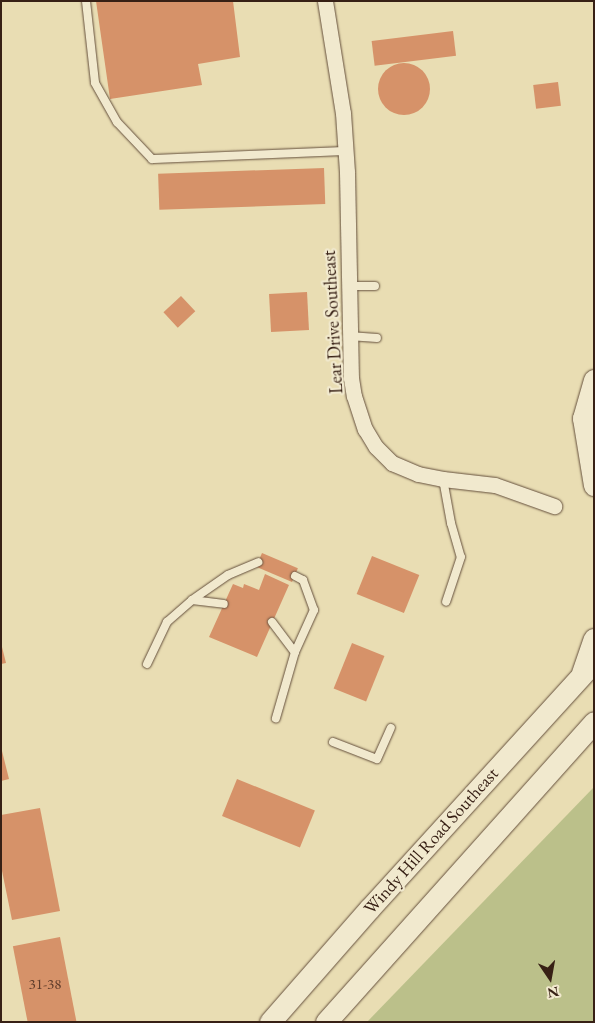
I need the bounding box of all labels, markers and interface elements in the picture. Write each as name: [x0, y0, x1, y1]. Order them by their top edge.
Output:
street label: Lear Drive Southeast: [318, 250, 348, 394]
street label: Windy Hill Road Southeast: [359, 763, 503, 919]
north arrow: [525, 953, 575, 1003]
house number: 31-38: [29, 975, 61, 993]
text: N: [546, 983, 561, 1003]

